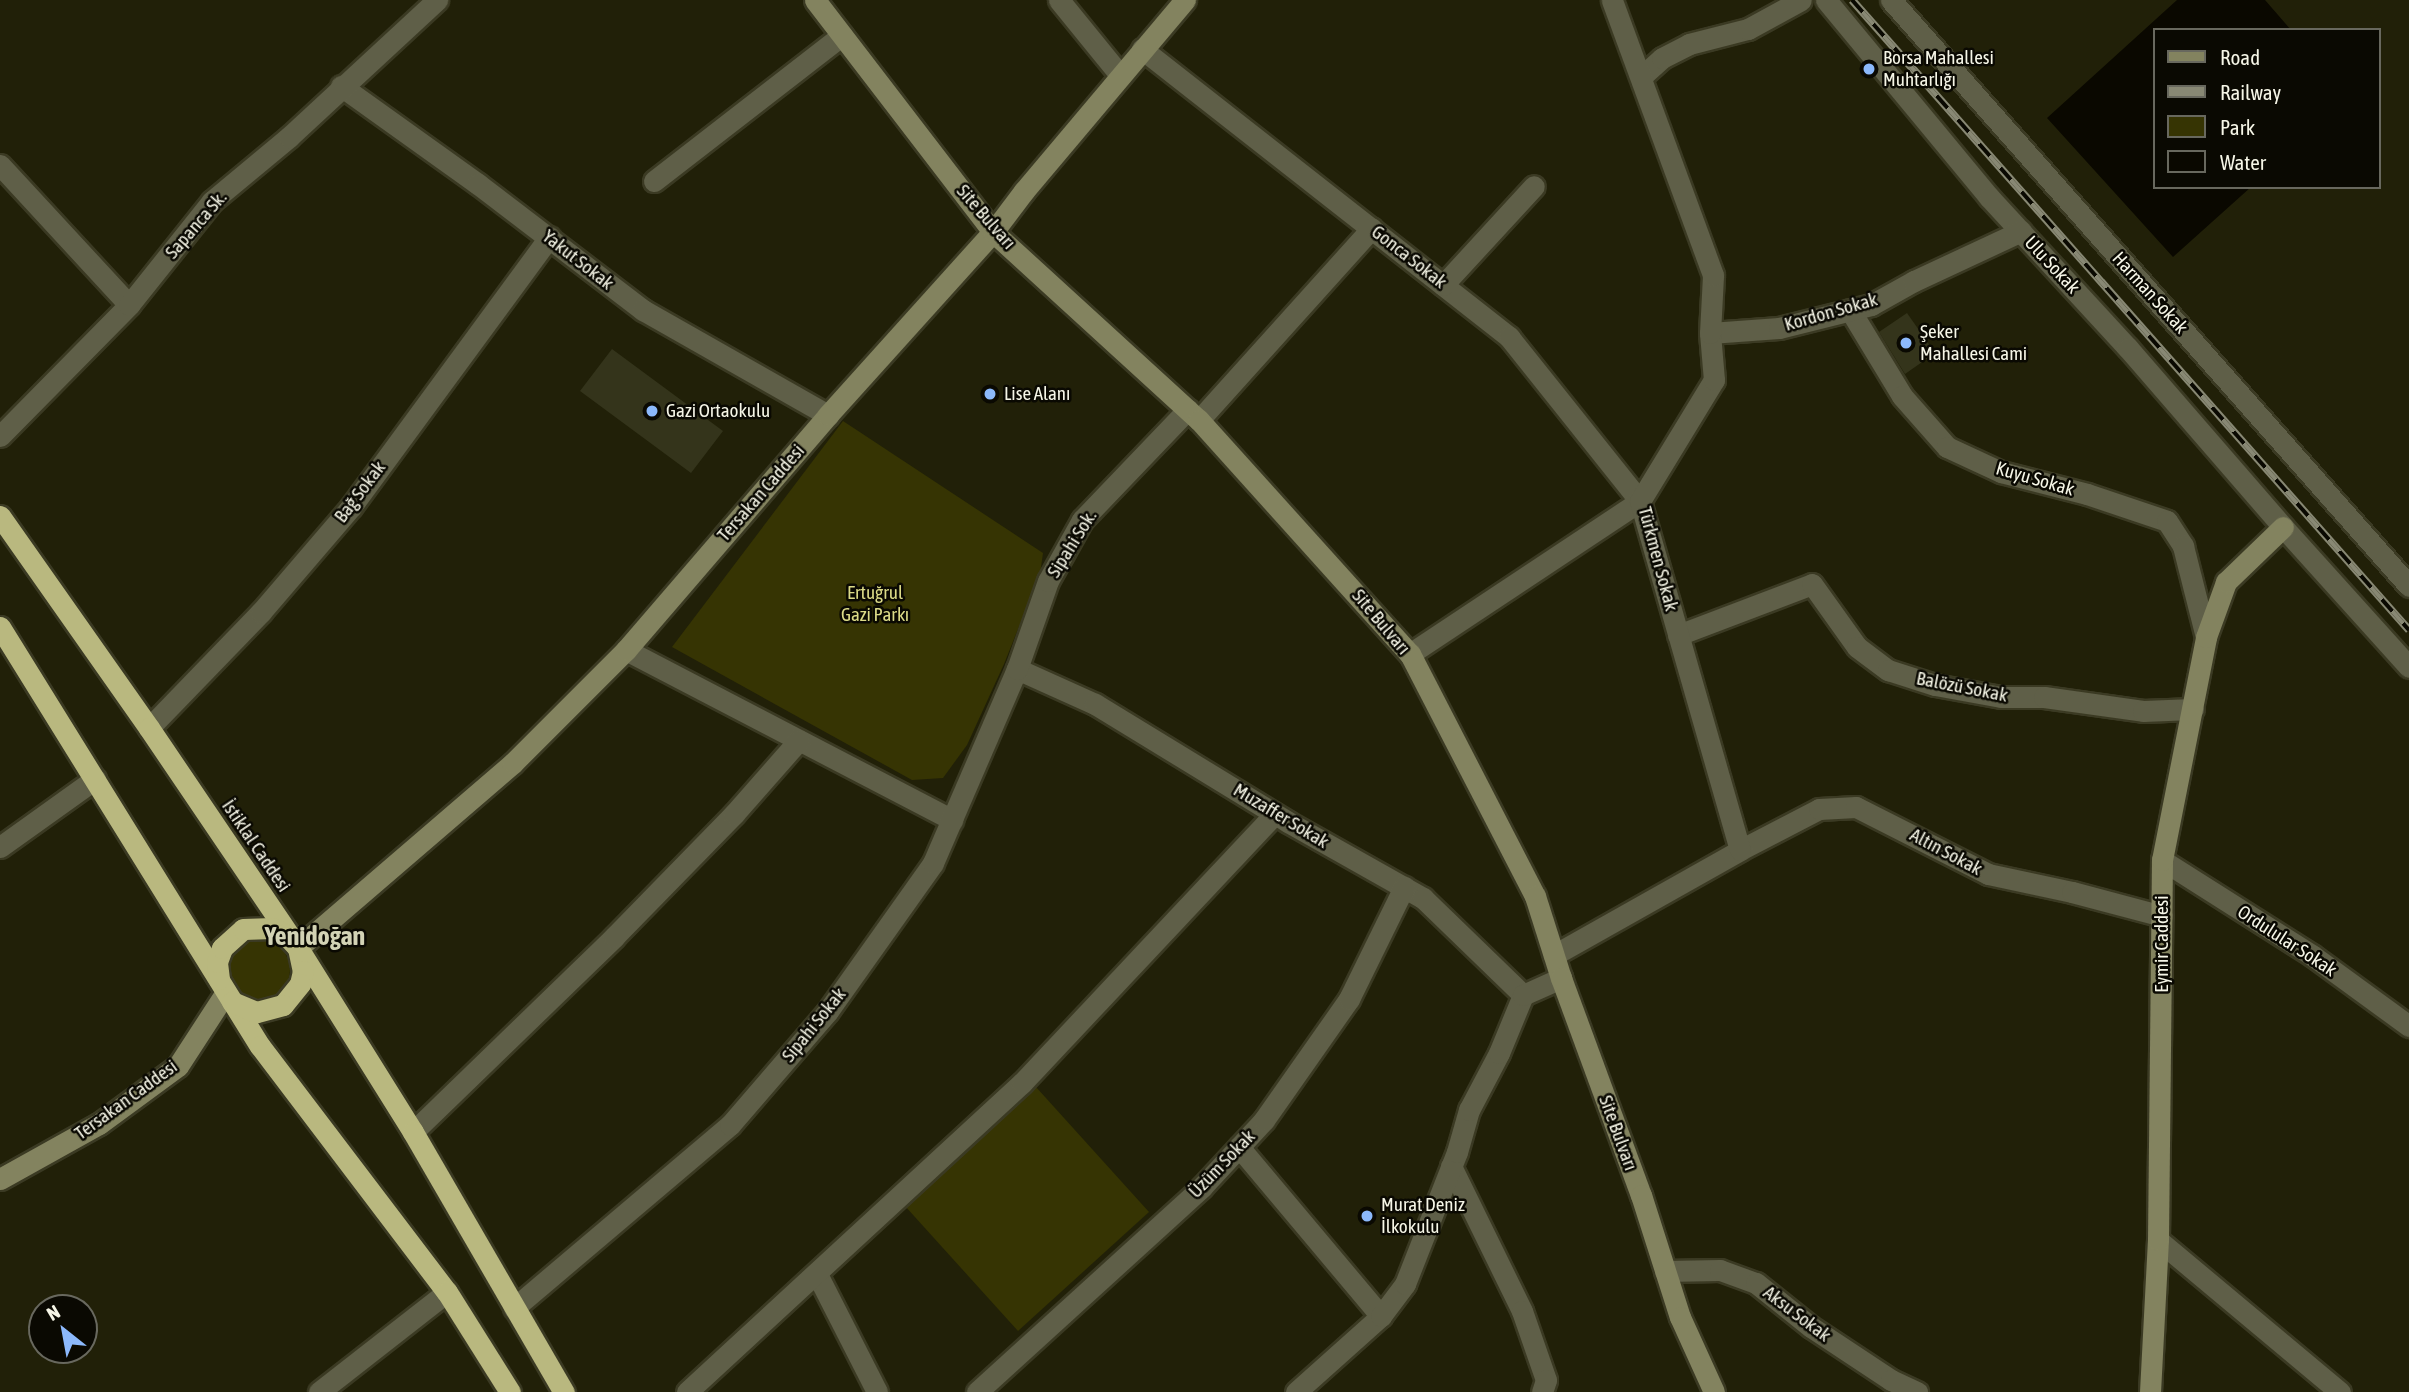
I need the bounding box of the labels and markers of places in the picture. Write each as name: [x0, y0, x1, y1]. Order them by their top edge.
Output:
place label: Borsa Mahallesi Muhtarlığı: [1883, 47, 1994, 91]
marker: Borsa Mahallesi Muhtarlığı: [1861, 61, 1877, 77]
place label: Şeker Mahallesi Cami: [1920, 321, 2027, 365]
marker: Şeker Mahallesi Cami: [1898, 335, 1914, 351]
place label: Lise Alanı: [1004, 383, 1070, 405]
marker: Lise Alanı: [982, 386, 998, 402]
place label: Gazi Ortaokulu: [666, 400, 770, 422]
marker: Gazi Ortaokulu: [644, 403, 660, 419]
place label: Murat Deniz İlkokulu: [1381, 1194, 1465, 1238]
marker: Murat Deniz İlkokulu: [1359, 1208, 1375, 1224]

